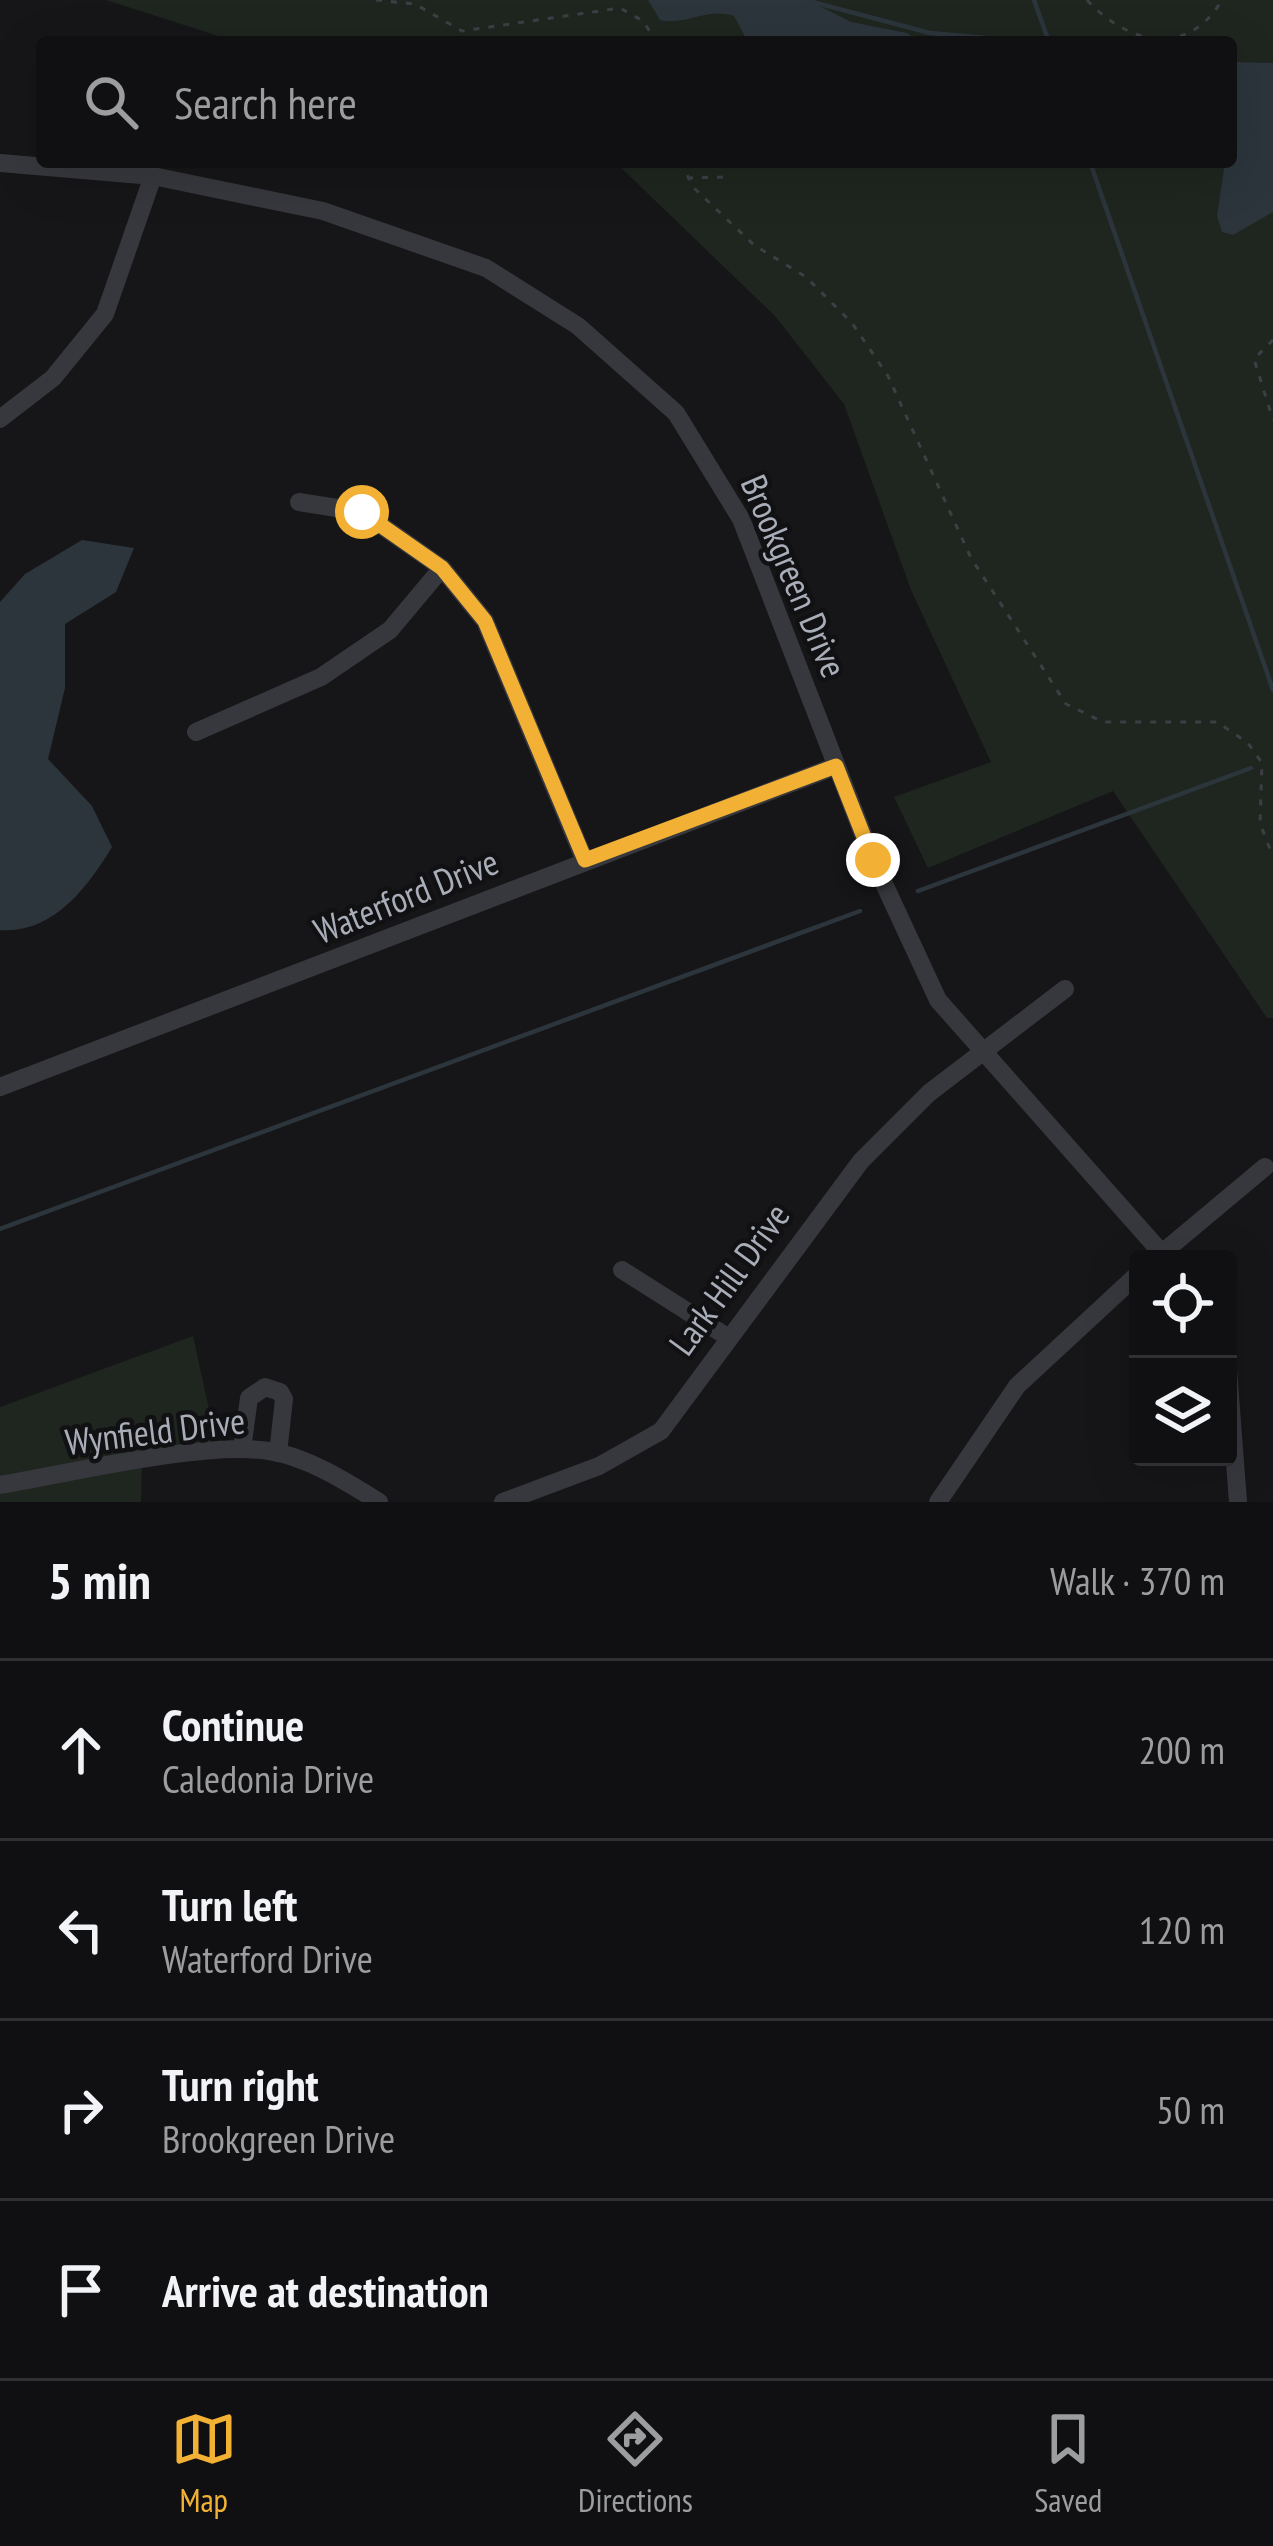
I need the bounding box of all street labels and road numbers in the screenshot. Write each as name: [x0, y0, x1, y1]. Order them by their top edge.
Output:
street label: Brookgreen Drive: [731, 468, 858, 684]
street label: Waterford Drive: [307, 837, 505, 954]
street label: Lark Hill Drive: [658, 1194, 799, 1364]
street label: Wynfield Drive: [62, 1396, 247, 1465]

